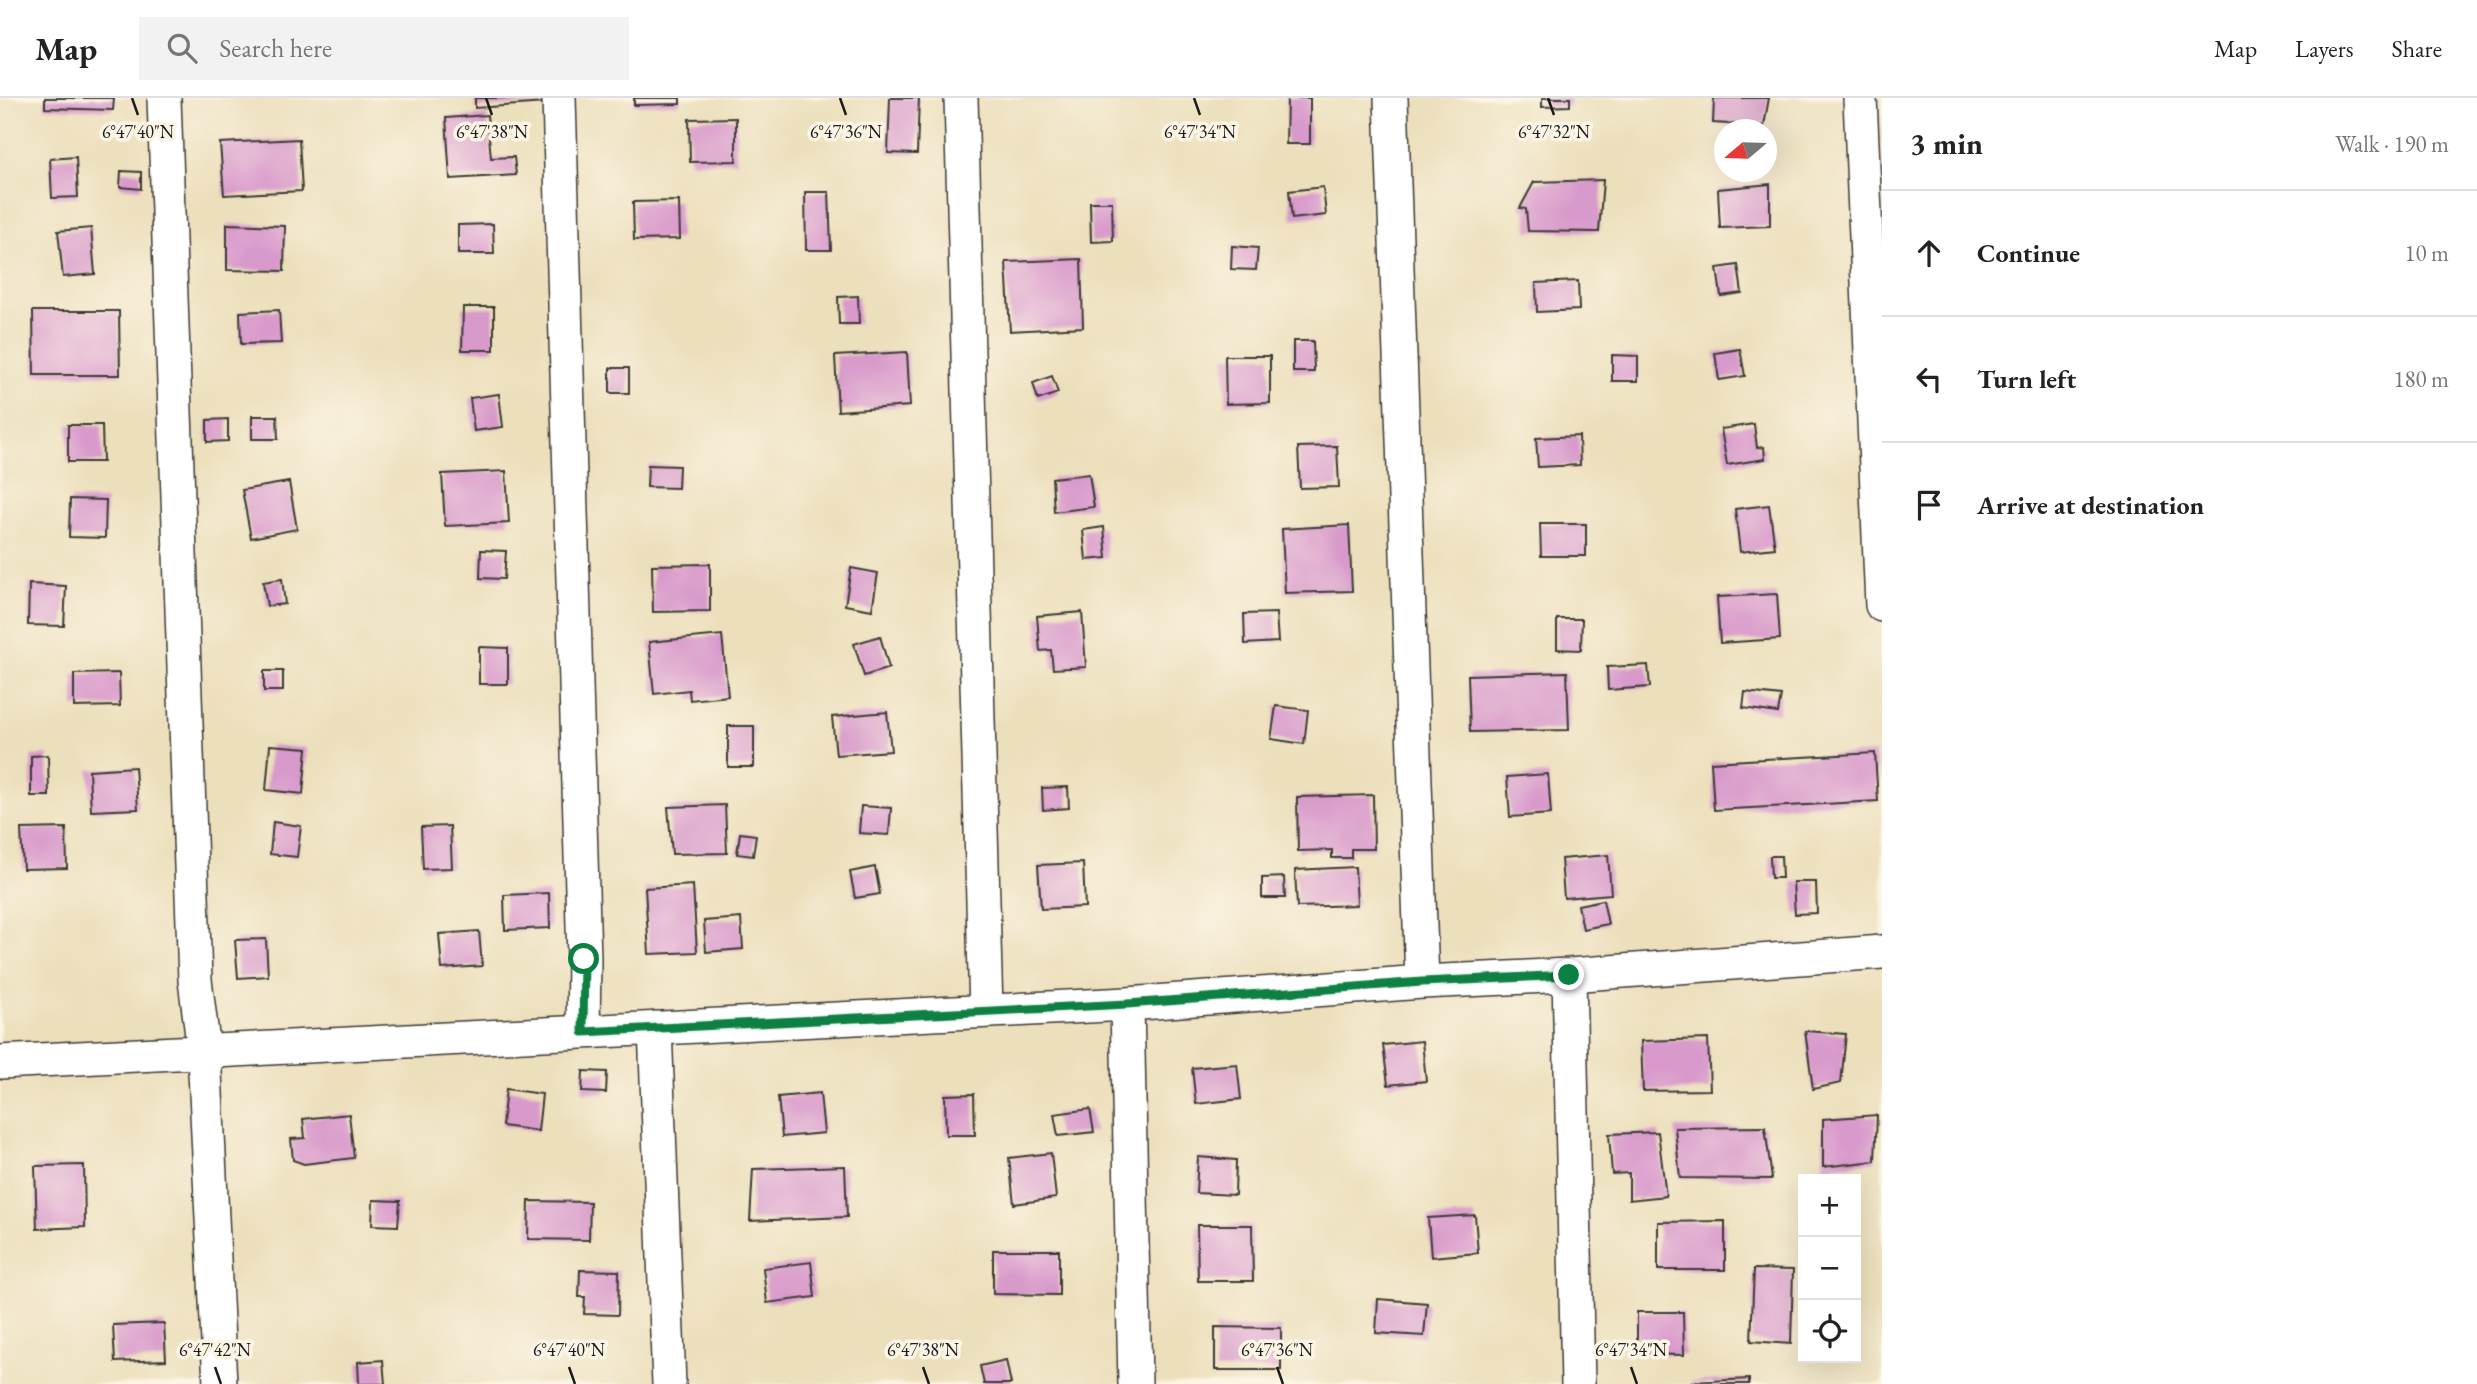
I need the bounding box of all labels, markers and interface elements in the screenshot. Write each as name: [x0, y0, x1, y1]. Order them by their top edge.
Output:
search box: [139, 17, 629, 80]
text: Map: [35, 27, 97, 70]
icon: search: [163, 29, 201, 67]
text: Search here: [219, 31, 332, 65]
text: Map: [2214, 33, 2257, 64]
text: Layers: [2295, 33, 2354, 64]
text: Share: [2392, 33, 2442, 64]
north arrow: [1714, 119, 1777, 182]
text: 6°47'40"N: [102, 120, 175, 143]
text: 6°47'38"N: [456, 120, 529, 143]
text: 6°47'36"N: [810, 120, 883, 143]
text: 6°47'34"N: [1164, 120, 1237, 143]
text: 6°47'32"N: [1518, 120, 1591, 143]
text: 3 min: [1910, 124, 1983, 163]
text: Walk · 190 m: [2335, 129, 2449, 159]
icon: ahead: [1910, 234, 1948, 272]
text: Continue: [1977, 236, 2080, 270]
text: 10 m: [2404, 238, 2449, 268]
icon: left: [1910, 360, 1948, 398]
text: Turn left: [1977, 362, 2076, 396]
text: 180 m: [2393, 364, 2449, 394]
icon: arrive: [1910, 486, 1948, 524]
text: Arrive at destination: [1977, 488, 2204, 522]
route start: [568, 943, 599, 974]
route end: [1553, 959, 1584, 990]
map controls: [1798, 1174, 1861, 1363]
button: +: [1798, 1174, 1861, 1237]
button: −: [1798, 1237, 1861, 1300]
button: locate: [1798, 1300, 1861, 1363]
text: 6°47'42"N: [179, 1338, 252, 1361]
text: 6°47'40"N: [533, 1338, 606, 1361]
text: 6°47'38"N: [887, 1338, 960, 1361]
text: 6°47'36"N: [1241, 1338, 1314, 1361]
text: 6°47'34"N: [1595, 1338, 1668, 1361]

